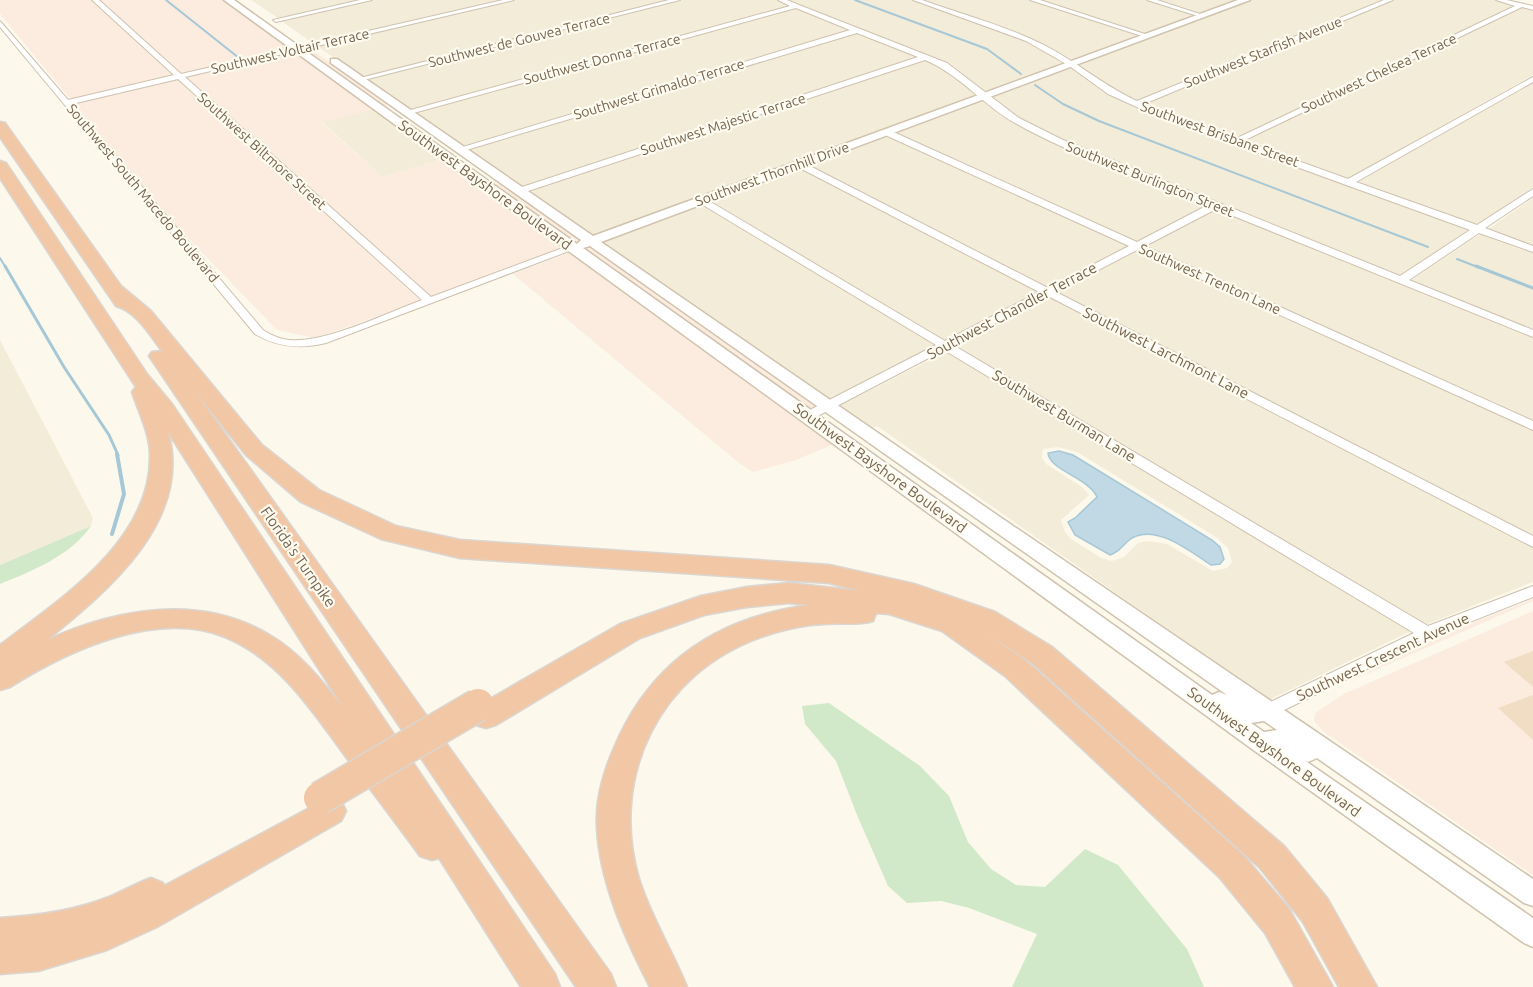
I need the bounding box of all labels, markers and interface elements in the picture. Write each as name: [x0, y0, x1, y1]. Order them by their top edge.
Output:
street label: Southwest de Gouvea Terrace: [426, 10, 612, 70]
street label: Southwest Starfish Avenue: [1182, 13, 1344, 91]
street label: Southwest Voltair Terrace: [209, 25, 371, 77]
street label: Southwest Donna Terrace: [522, 30, 682, 88]
street label: Southwest Chelsea Terrace: [1299, 30, 1459, 116]
street label: Southwest Grimaldo Terrace: [572, 55, 746, 123]
street label: Southwest Biltmore Street: [194, 89, 330, 213]
street label: Southwest Majestic Terrace: [639, 90, 807, 158]
street label: Southwest Brisbane Street: [1139, 98, 1302, 170]
street label: Southwest South Macedo Boulevard: [64, 101, 222, 285]
street label: Southwest Bayshore Boulevard: [396, 116, 575, 253]
street label: Southwest Burlington Street: [1064, 138, 1237, 220]
street label: Southwest Thornhill Drive: [693, 139, 851, 209]
street label: Southwest Trenton Lane: [1137, 240, 1283, 318]
street label: Southwest Chandler Terrace: [924, 259, 1100, 363]
street label: Southwest Larchmont Lane: [1080, 303, 1252, 402]
street label: Southwest Burman Lane: [990, 366, 1139, 465]
street label: Southwest Bayshore Boulevard: [791, 399, 970, 536]
street label: Florida's Turnpike: [257, 503, 339, 610]
street label: Southwest Crescent Avenue: [1294, 609, 1472, 704]
street label: Southwest Bayshore Boulevard: [1185, 683, 1364, 820]

